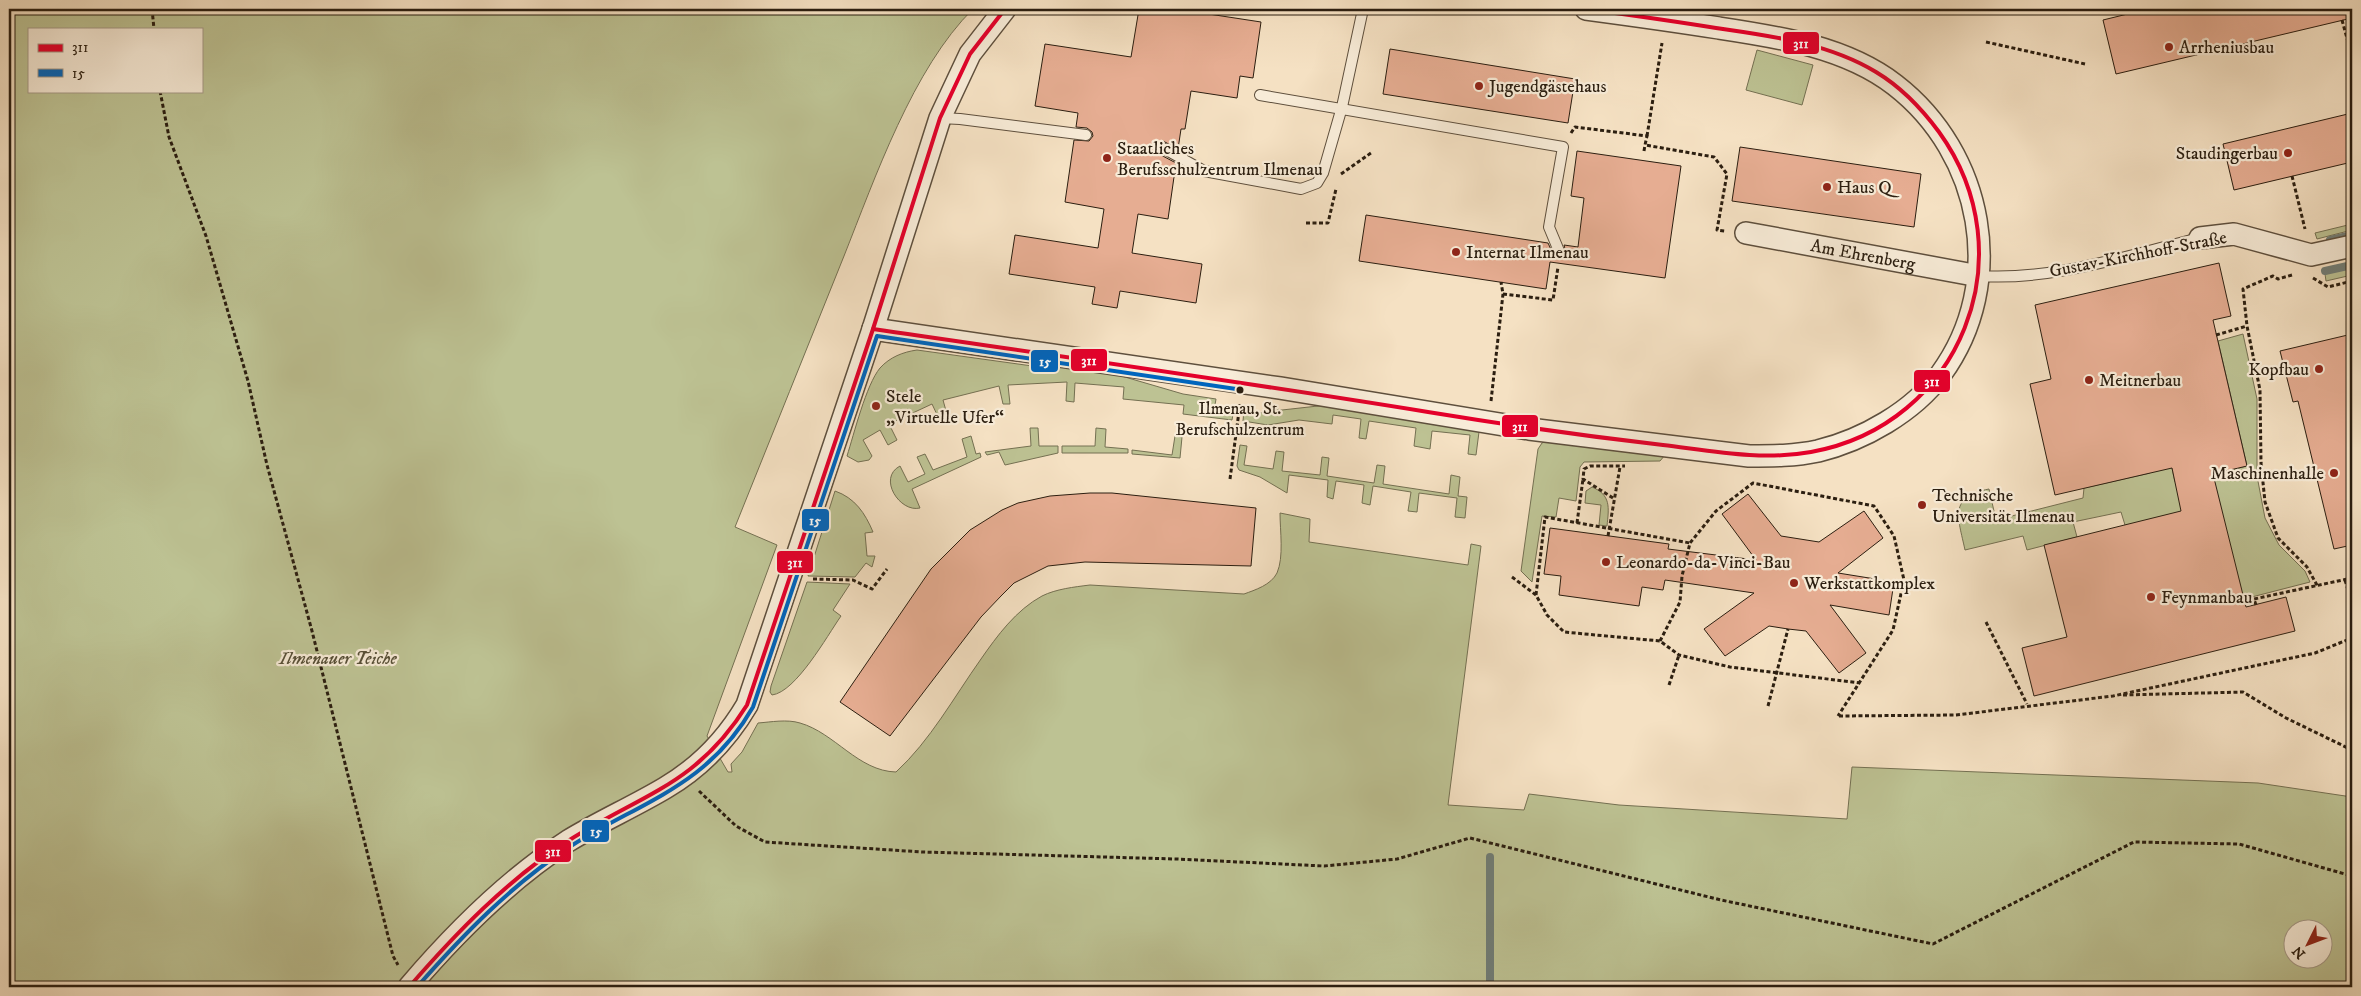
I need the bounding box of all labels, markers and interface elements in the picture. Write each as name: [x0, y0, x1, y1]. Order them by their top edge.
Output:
legend: [28, 28, 202, 92]
line badge: 311: [1782, 31, 1820, 55]
text: 311: [1793, 35, 1809, 53]
place label: Arrheniusbau: [2179, 37, 2274, 59]
text: 311: [72, 38, 89, 57]
marker: Arrheniusbau: [2163, 41, 2175, 53]
text: 15: [72, 64, 85, 83]
place label: Jugendgästehaus: [1487, 76, 1607, 98]
marker: Jugendgästehaus: [1473, 80, 1485, 92]
place label: Staatliches Berufsschulzentrum Ilmenau: [1117, 138, 1323, 181]
place label: Staudingerbau: [2176, 143, 2278, 165]
marker: Staudingerbau: [2282, 147, 2294, 159]
marker: Staatliches Berufsschulzentrum Ilmenau: [1101, 152, 1113, 164]
place label: Haus Q: [1837, 177, 1900, 199]
marker: Haus Q: [1821, 181, 1833, 193]
street label: Gustav-Kirchhoff-Straße: [2048, 227, 2229, 283]
street label: Am Ehrenberg: [1809, 235, 1917, 276]
place label: Internat Ilmenau: [1466, 242, 1589, 264]
marker: Internat Ilmenau: [1450, 246, 1462, 258]
line badge: 311: [1070, 348, 1108, 372]
line badge: 15: [1030, 349, 1059, 373]
text: 311: [1081, 352, 1097, 370]
text: 15: [1039, 353, 1051, 371]
place label: Kopfbau: [2248, 359, 2309, 381]
marker: Kopfbau: [2313, 363, 2325, 375]
line badge: 311: [1913, 369, 1951, 393]
place label: Meitnerbau: [2099, 370, 2182, 392]
text: 311: [1924, 373, 1940, 391]
marker: Meitnerbau: [2083, 374, 2095, 386]
marker: Ilmenau, St. Berufschulzentrum: [1235, 385, 1245, 395]
place label: Stele „Virtuelle Ufer“: [886, 386, 1004, 429]
place label: Ilmenau, St. Berufschulzentrum: [1176, 398, 1305, 441]
marker: Stele „Virtuelle Ufer“: [870, 400, 882, 412]
line badge: 311: [1501, 414, 1539, 438]
text: 311: [1512, 418, 1528, 436]
place label: Maschinenhalle: [2211, 463, 2324, 485]
marker: Maschinenhalle: [2328, 467, 2340, 479]
place label: Technische Universität Ilmenau: [1932, 485, 2075, 528]
marker: Technische Universität Ilmenau: [1916, 499, 1928, 511]
line badge: 15: [801, 508, 830, 532]
text: 15: [809, 512, 821, 530]
line badge: 311: [776, 550, 814, 574]
place label: Leonardo-da-Vinci-Bau: [1616, 552, 1791, 574]
text: 311: [787, 554, 803, 572]
marker: Leonardo-da-Vinci-Bau: [1600, 556, 1612, 568]
place label: Werkstattkomplex: [1803, 573, 1935, 595]
marker: Werkstattkomplex: [1788, 577, 1800, 589]
place label: Feynmanbau: [2161, 587, 2253, 609]
marker: Feynmanbau: [2145, 591, 2157, 603]
park label: Ilmenauer Teiche: [278, 648, 398, 670]
line badge: 15: [581, 819, 610, 843]
text: 15: [590, 823, 602, 841]
line badge: 311: [534, 839, 572, 863]
text: 311: [545, 843, 561, 861]
north arrow: [2284, 918, 2334, 968]
text: N: [2288, 941, 2310, 962]

